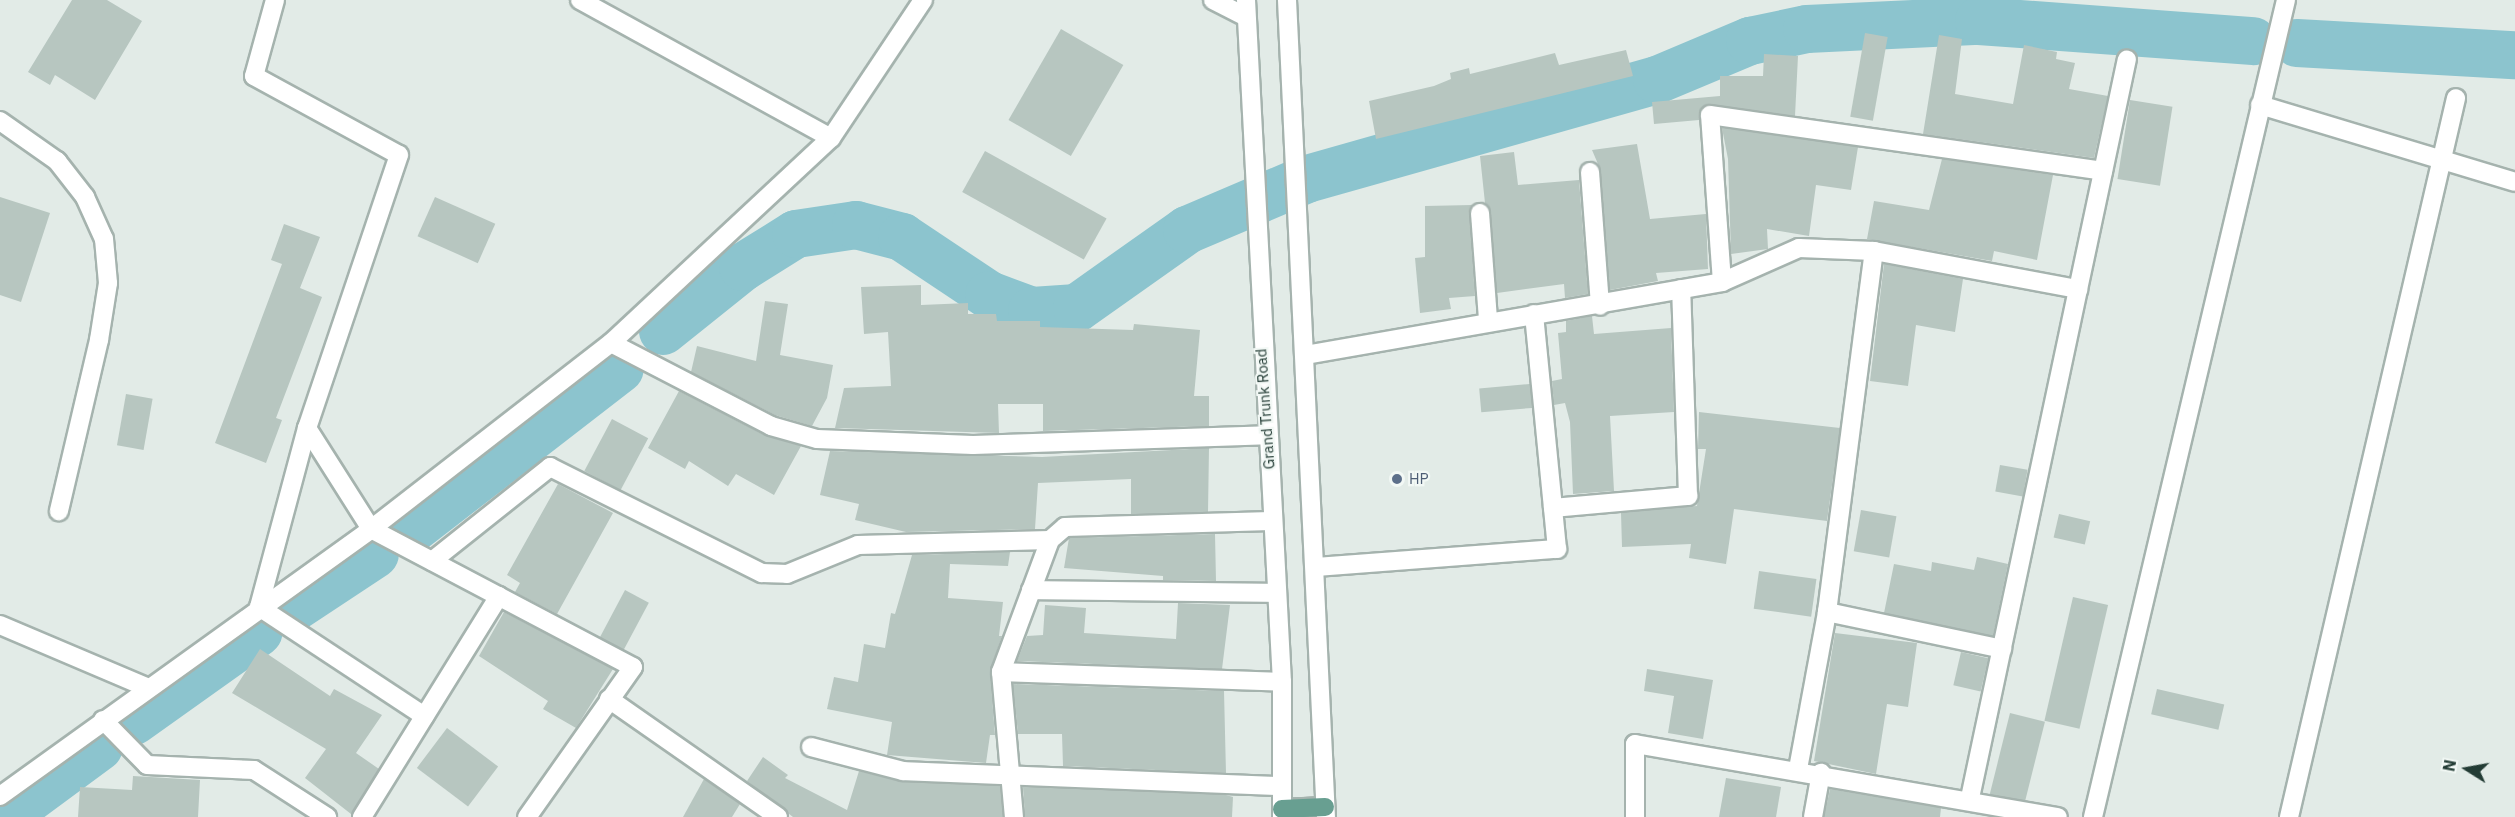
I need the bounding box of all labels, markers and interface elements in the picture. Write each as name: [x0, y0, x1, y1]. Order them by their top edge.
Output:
street label: Grand Trunk Road: [1252, 348, 1278, 470]
place label: HP: [1409, 470, 1429, 488]
marker: HP: [1390, 472, 1404, 486]
north arrow: [2437, 739, 2497, 799]
text: N: [2438, 758, 2460, 773]

